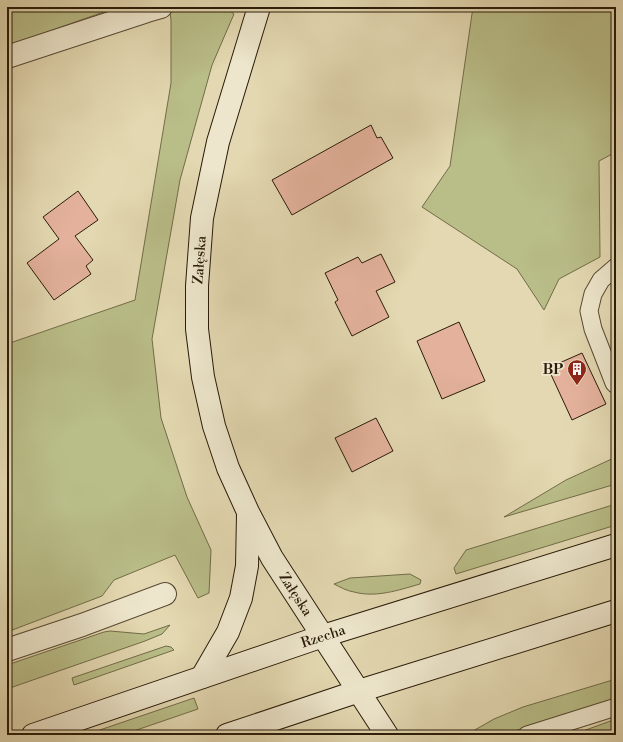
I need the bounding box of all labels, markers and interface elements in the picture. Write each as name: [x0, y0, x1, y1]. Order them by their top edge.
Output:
street label: Załęska: [189, 234, 211, 285]
building icon: BP: [566, 358, 588, 386]
place label: BP: [543, 361, 563, 379]
street label: Załęska: [274, 569, 316, 621]
street label: Rzecha: [299, 621, 349, 653]

